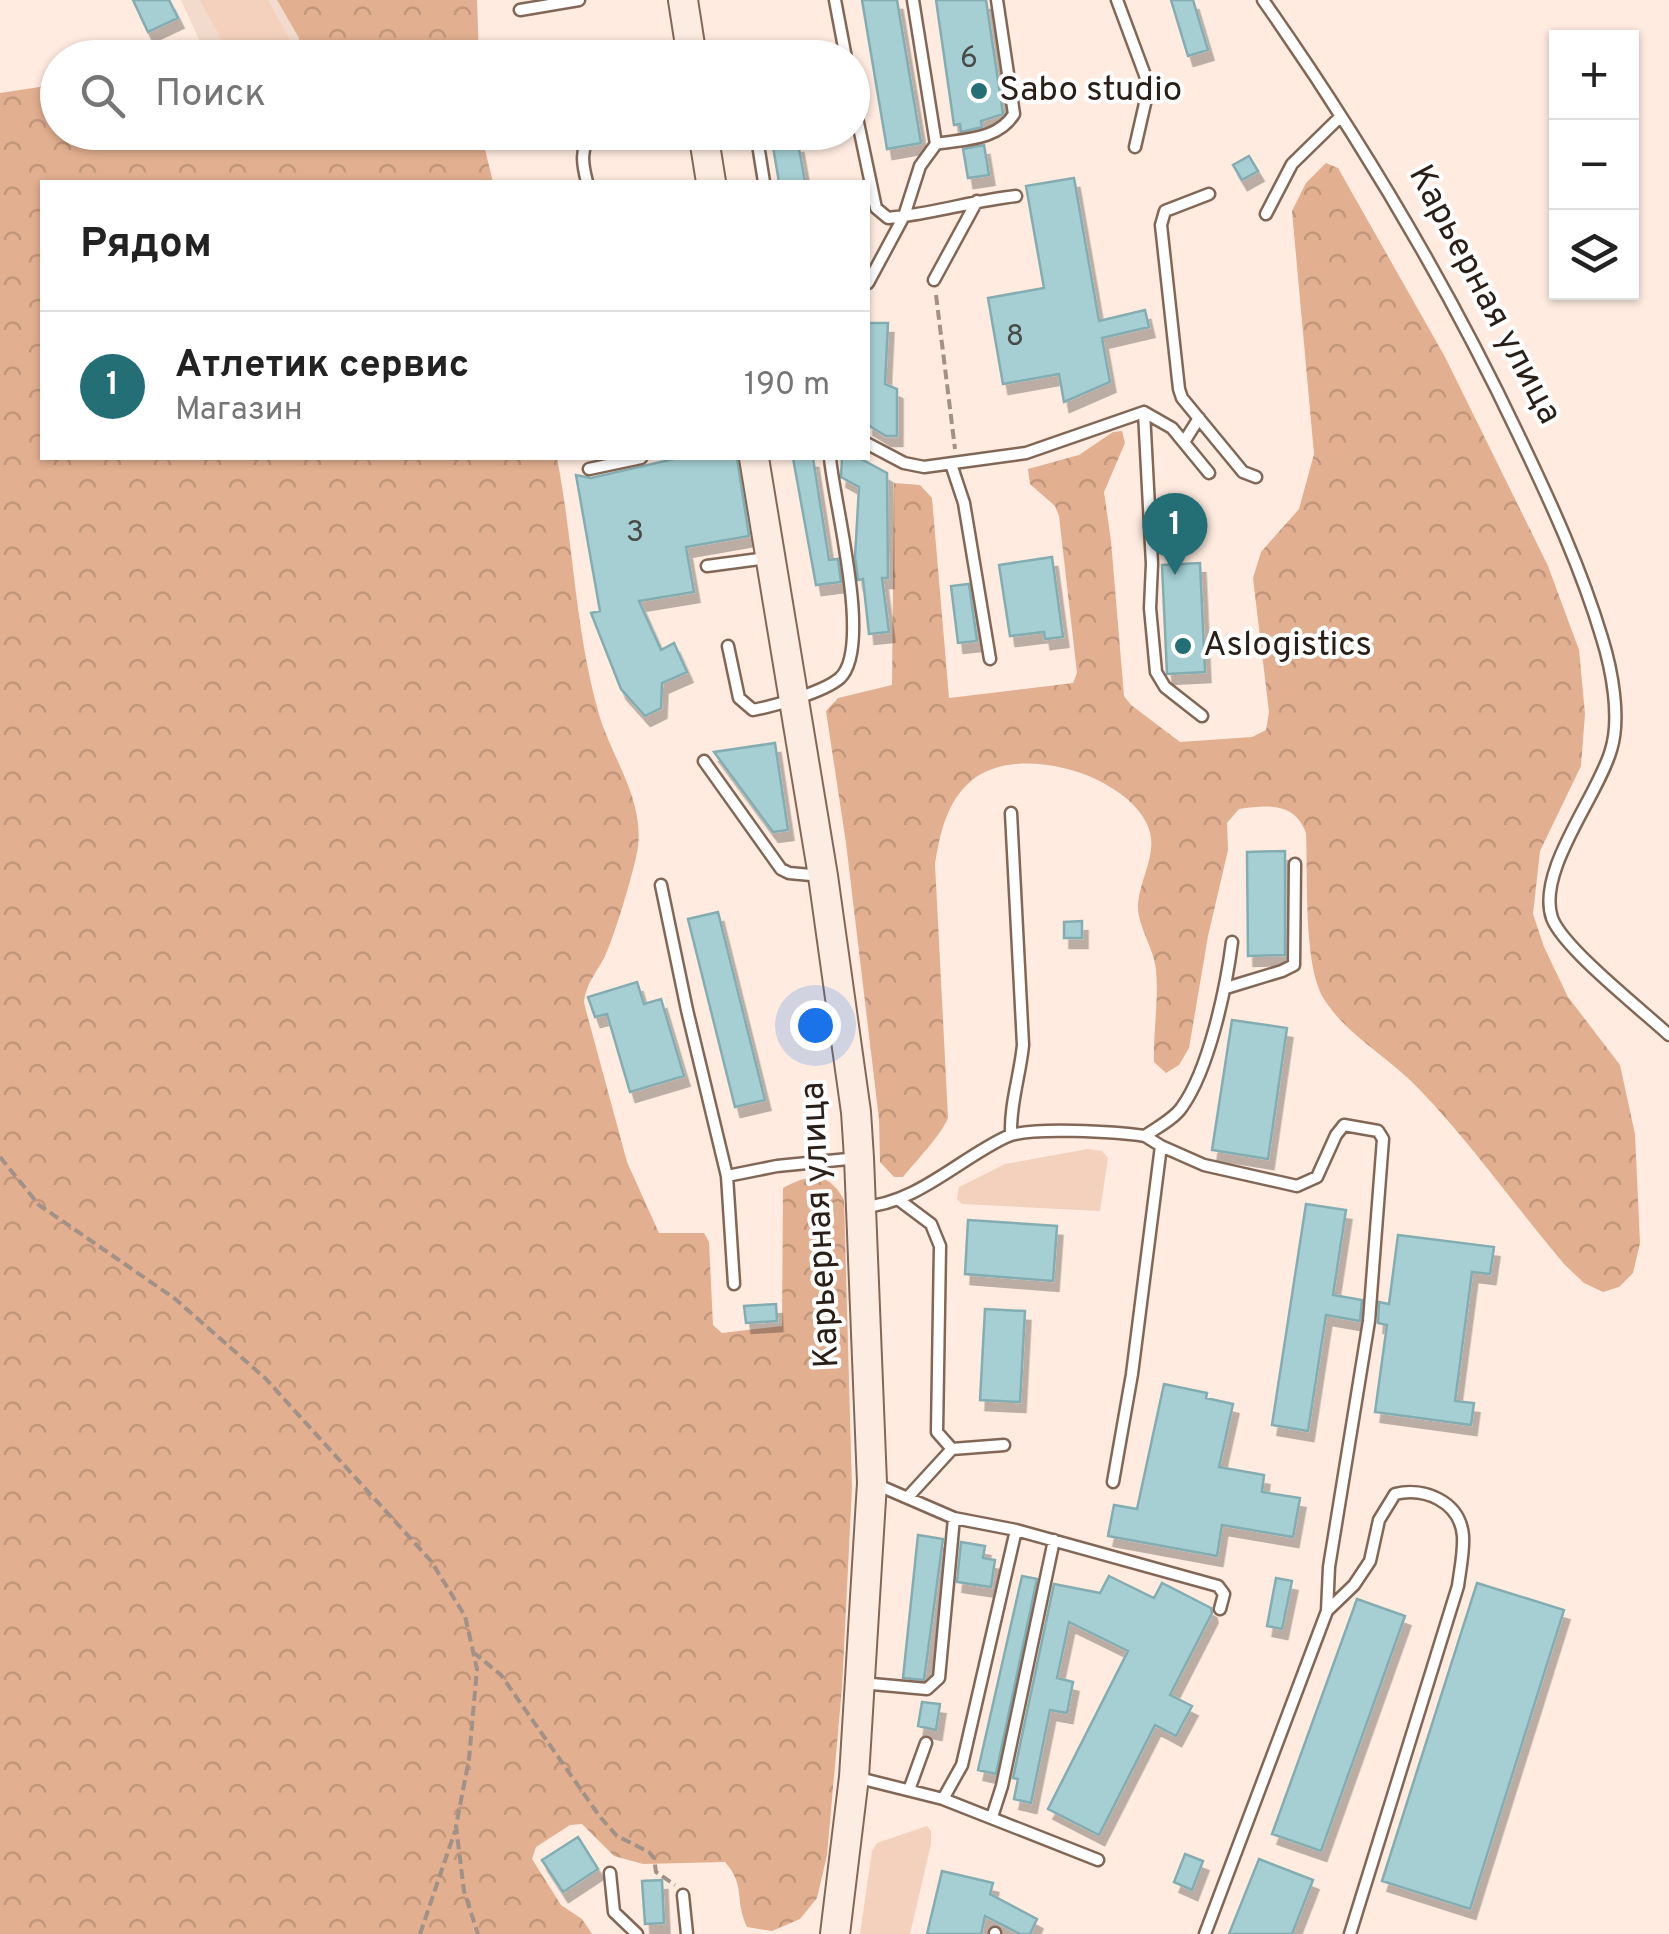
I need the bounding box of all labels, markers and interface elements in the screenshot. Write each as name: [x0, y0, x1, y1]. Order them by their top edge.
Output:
map controls: [1549, 30, 1639, 300]
button: +: [1549, 30, 1639, 120]
search box: [40, 40, 870, 150]
house number: 6: [960, 41, 978, 78]
icon: search: [75, 68, 130, 123]
place label: Sabo studio: [999, 69, 1182, 113]
text: Поиск: [155, 71, 266, 120]
marker: Sabo studio: [968, 80, 990, 102]
button: −: [1549, 120, 1639, 210]
street label: Карьерная улица: [1397, 158, 1571, 432]
button: layers: [1549, 210, 1639, 300]
text: Рядом: [80, 219, 212, 272]
house number: 8: [1006, 319, 1024, 356]
text: Атлетик сервис: [175, 342, 469, 391]
text: 1: [106, 366, 119, 406]
text: 190 m: [744, 366, 830, 406]
text: Магазин: [175, 391, 303, 431]
pin: 1: [1142, 492, 1208, 575]
house number: 3: [626, 515, 644, 552]
place label: Aslogistics: [1203, 624, 1372, 668]
marker: Aslogistics: [1172, 635, 1194, 657]
your location: [790, 1000, 841, 1051]
street label: Карьерная улица: [792, 1081, 850, 1369]

